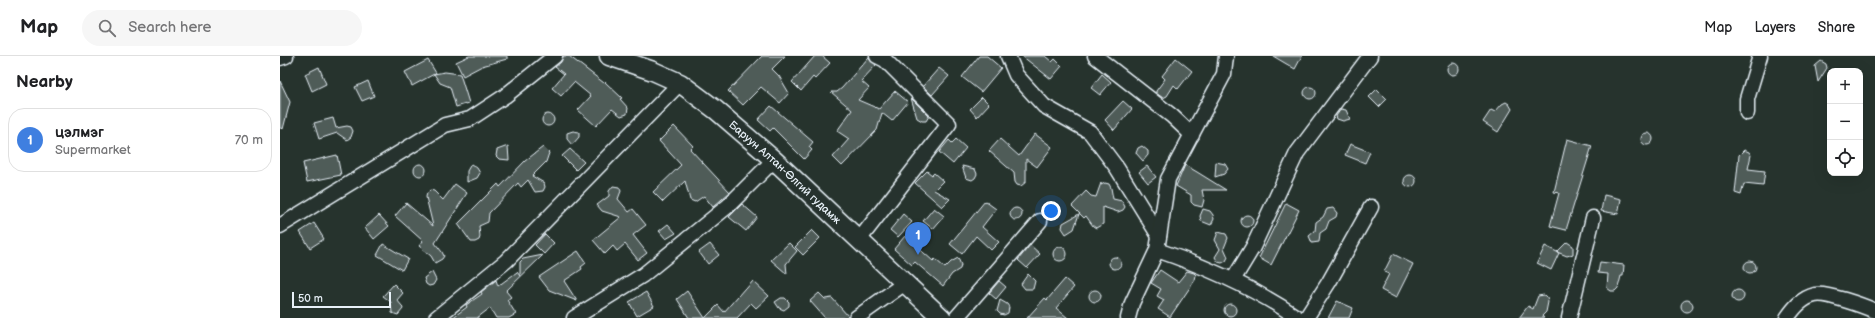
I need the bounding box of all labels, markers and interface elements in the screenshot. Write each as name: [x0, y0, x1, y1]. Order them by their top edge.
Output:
search box: [82, 10, 362, 46]
text: Map: [20, 16, 58, 39]
icon: search: [96, 17, 118, 39]
text: Search here: [128, 18, 211, 37]
text: Map: [1704, 19, 1732, 36]
text: Layers: [1754, 19, 1796, 36]
text: Share: [1818, 19, 1855, 36]
map controls: [1827, 68, 1863, 176]
button: +: [1827, 68, 1863, 104]
text: Nearby: [16, 72, 73, 92]
button: −: [1827, 104, 1863, 140]
street label: Баруун Алтан-Өлгий гудамж: [727, 118, 844, 226]
text: цэлмэг: [55, 123, 104, 142]
text: 1: [27, 132, 33, 148]
text: 70 m: [235, 132, 263, 148]
button: locate: [1827, 140, 1863, 176]
text: Supermarket: [55, 142, 131, 158]
your location: [1041, 201, 1061, 221]
pin: 1: [905, 222, 931, 255]
scale bar: [292, 290, 391, 309]
text: 50 m: [298, 292, 323, 305]

